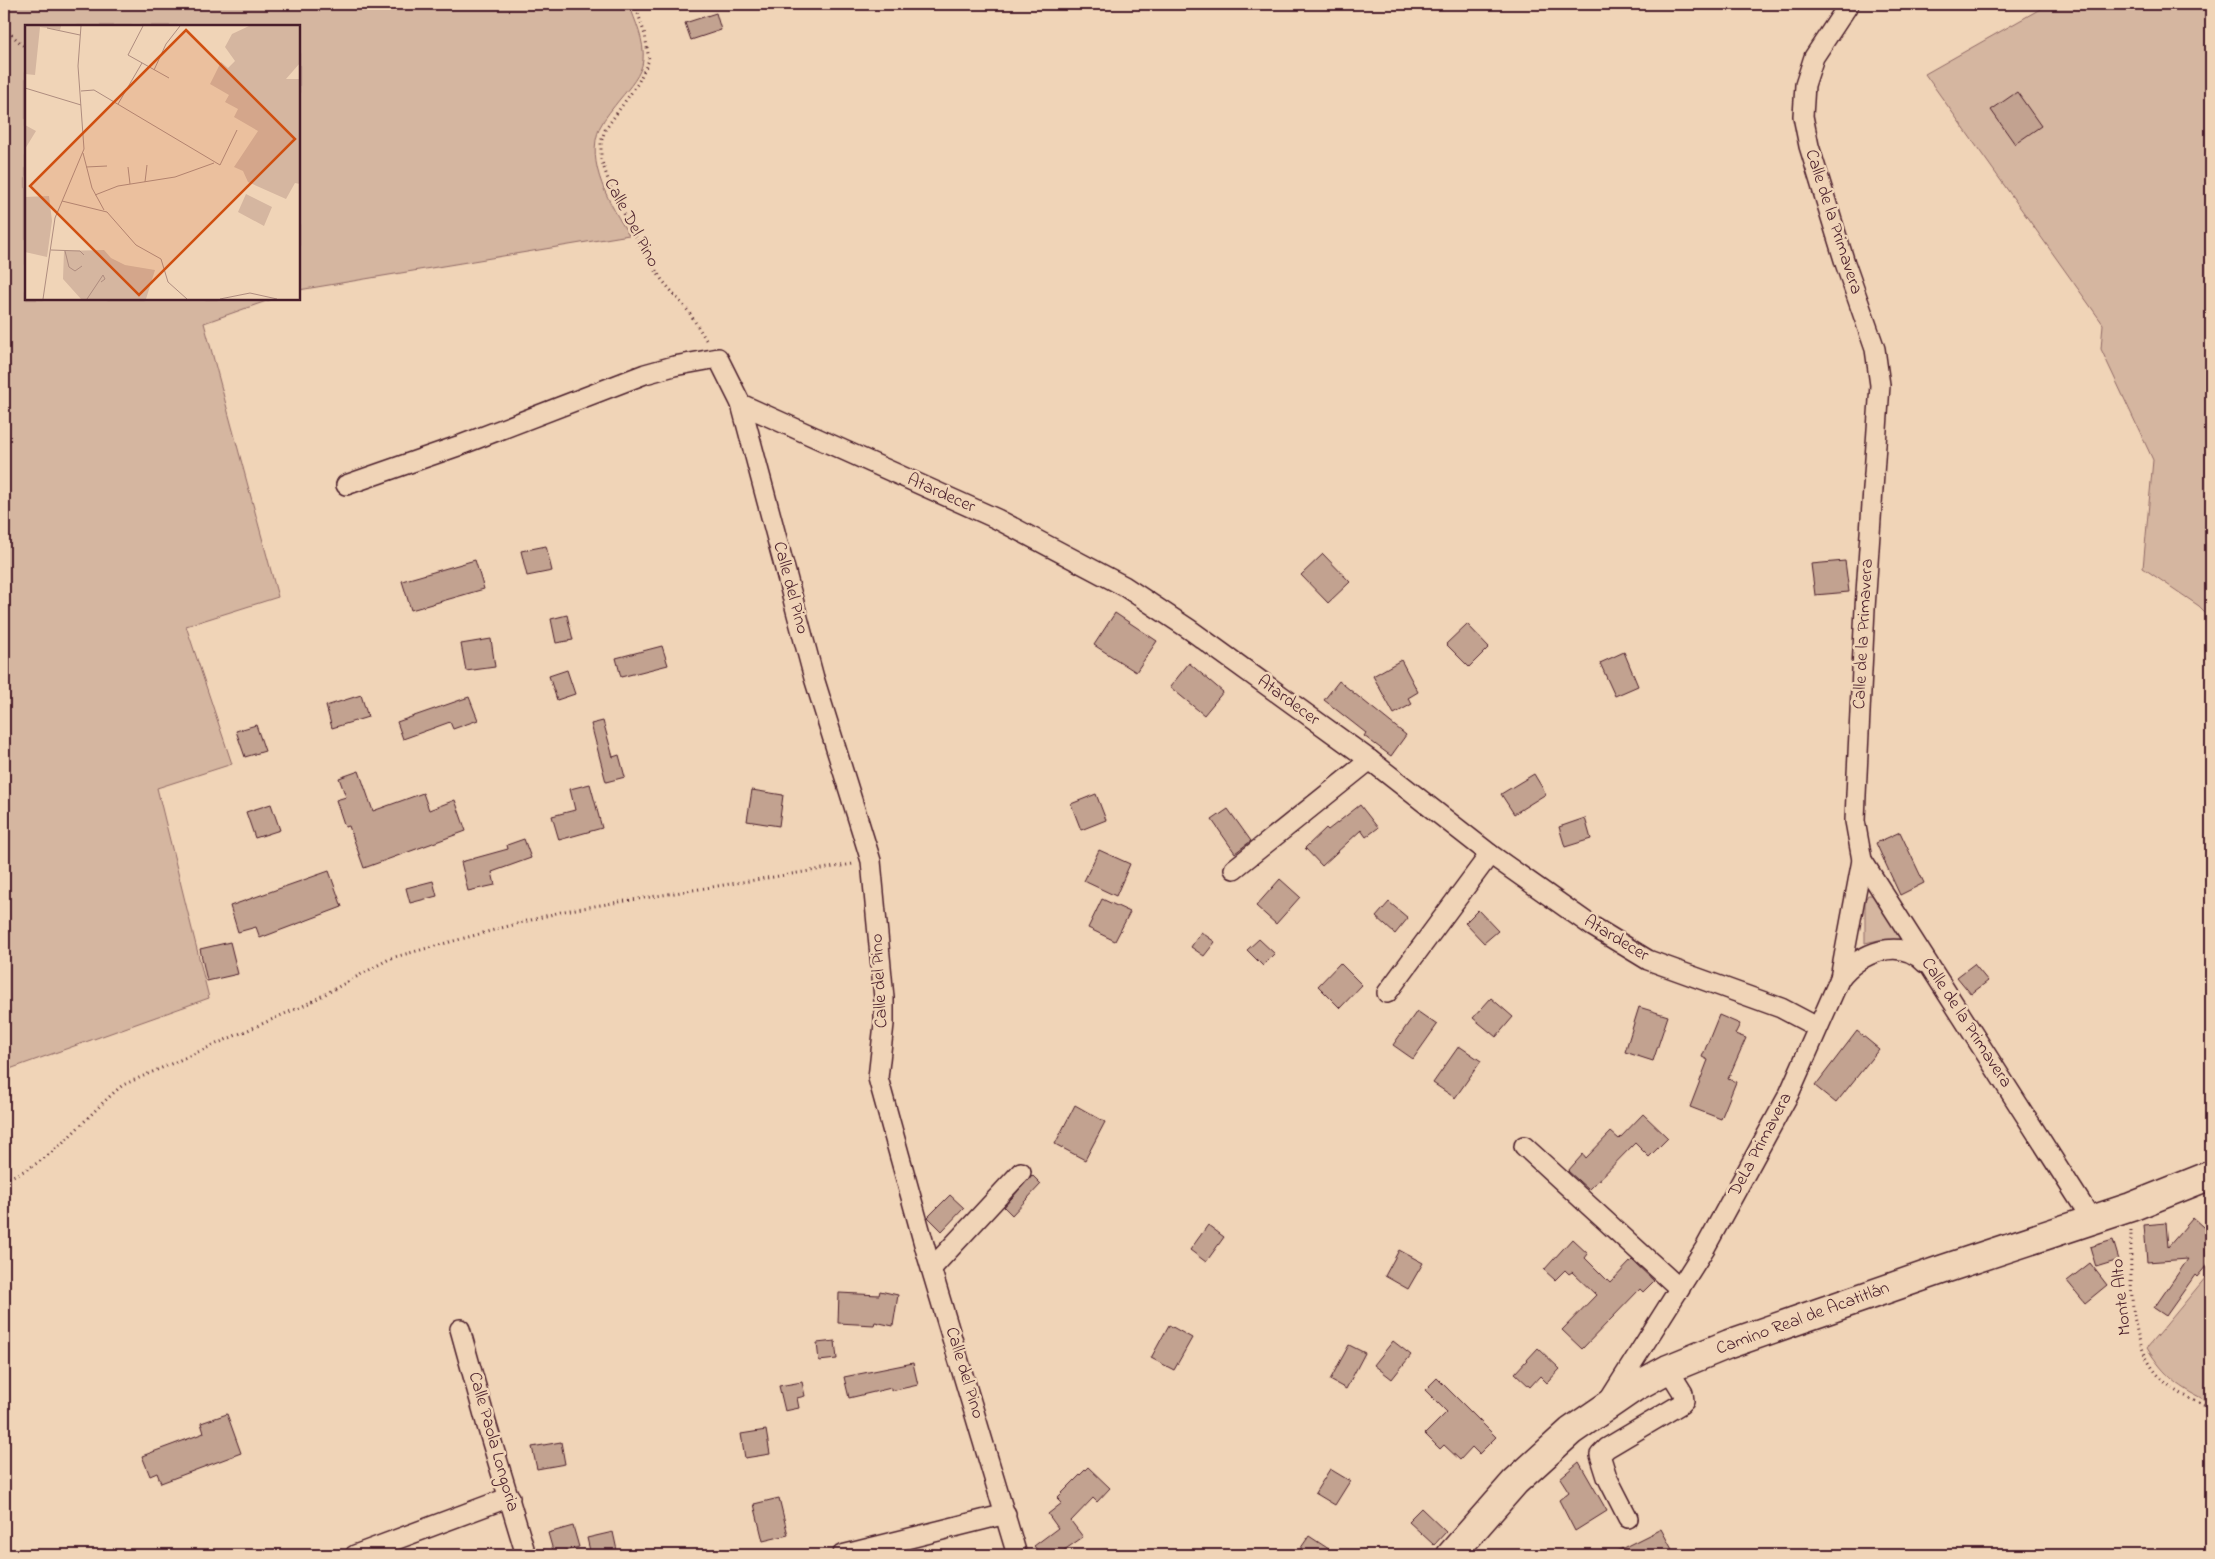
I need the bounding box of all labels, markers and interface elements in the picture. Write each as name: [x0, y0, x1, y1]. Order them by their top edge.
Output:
inset map: [25, 25, 300, 300]
street label: Calle de la Primavera: [1797, 146, 1869, 298]
street label: Calle Del Pino: [597, 174, 665, 272]
street label: Atardecer: [903, 467, 980, 521]
street label: Calle del Pino: [765, 539, 815, 637]
street label: Calle de la Primavera: [1847, 558, 1881, 710]
street label: Atardecer: [1251, 669, 1325, 733]
street label: Atardecer: [1578, 909, 1654, 969]
street label: Calle del Pino: [865, 933, 895, 1029]
street label: Calle de la Primavera: [1914, 953, 2018, 1093]
street label: DeLa Primavera: [1722, 1088, 1799, 1203]
street label: Monte Alto: [2105, 1257, 2139, 1337]
street label: Camino Real de Acatitlán: [1713, 1276, 1893, 1362]
street label: Calle del Pino: [938, 1324, 990, 1422]
street label: Calle Paola Longoria: [460, 1369, 525, 1515]

